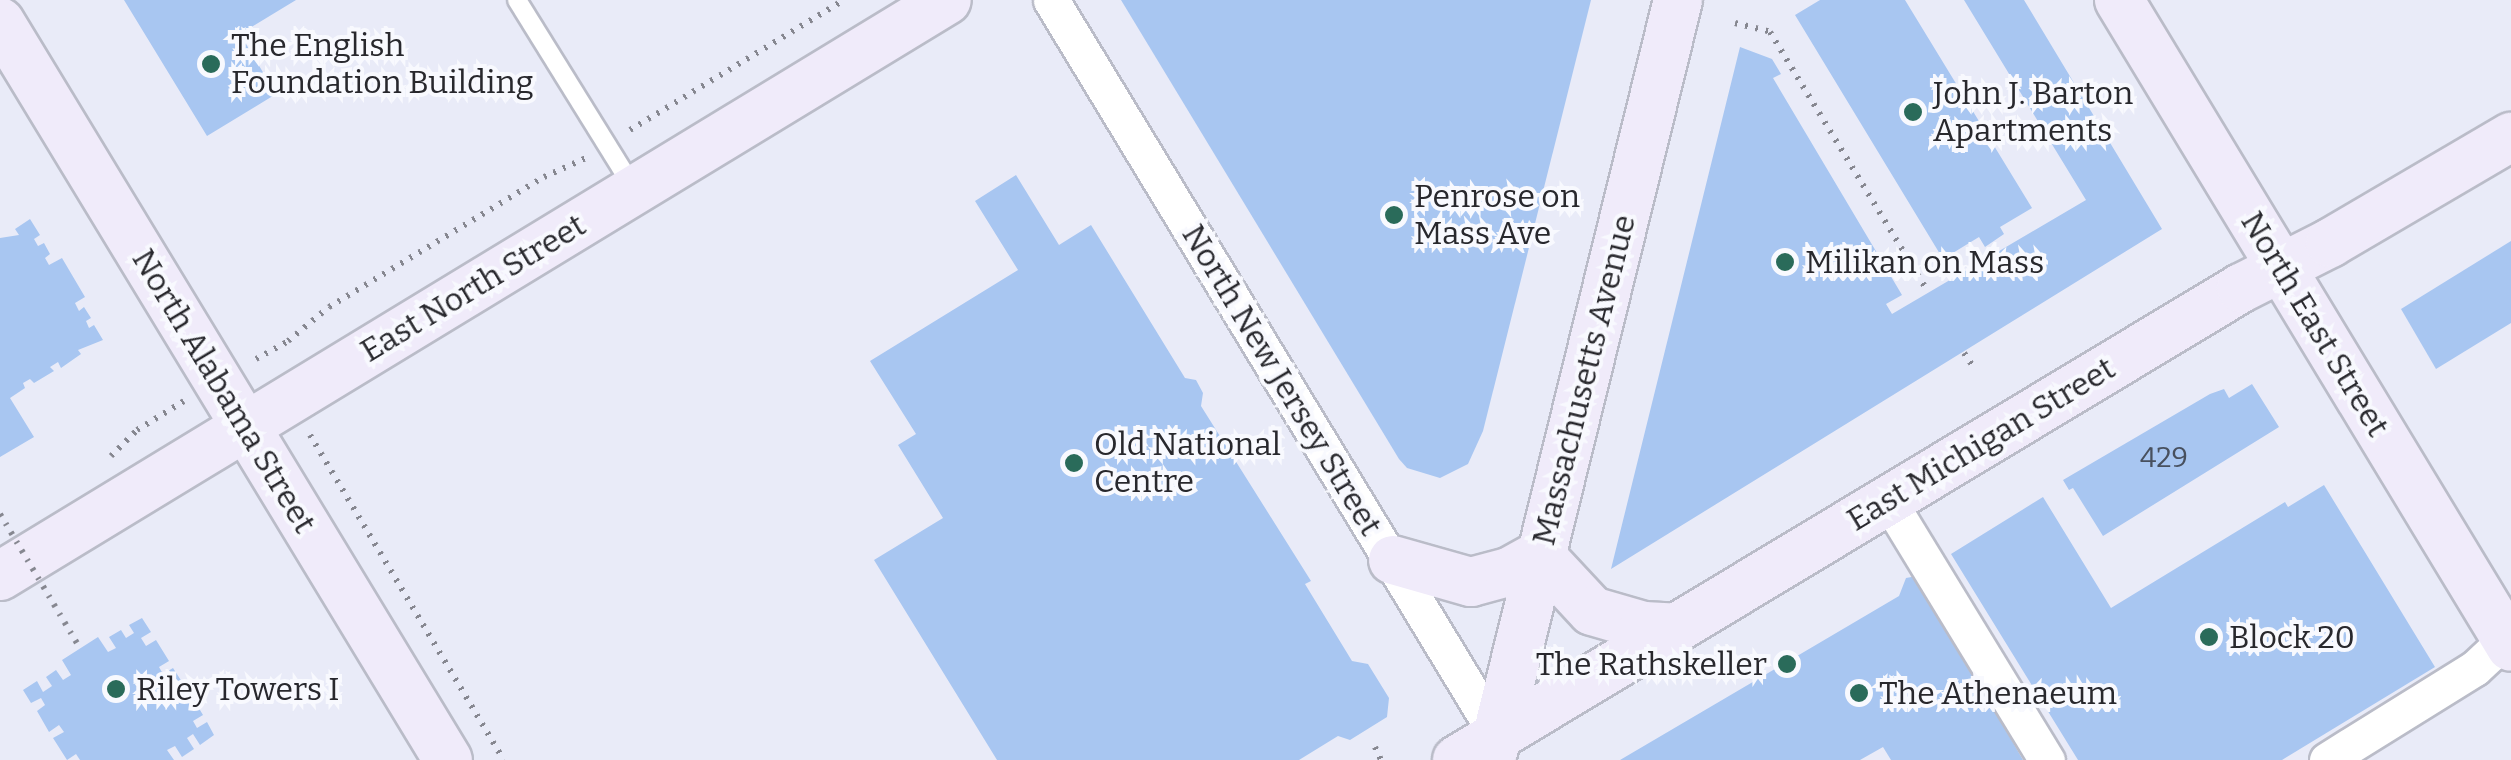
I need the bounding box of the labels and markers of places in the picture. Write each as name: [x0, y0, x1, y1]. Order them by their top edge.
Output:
place label: The English Foundation Building: [231, 27, 534, 102]
marker: The English Foundation Building: [200, 53, 222, 75]
place label: John J. Barton Apartments: [1933, 75, 2133, 150]
marker: John J. Barton Apartments: [1902, 101, 1924, 123]
place label: Penrose on Mass Ave: [1414, 178, 1580, 253]
marker: Penrose on Mass Ave: [1383, 204, 1405, 226]
place label: Milikan on Mass: [1805, 243, 2044, 281]
marker: Milikan on Mass: [1774, 251, 1796, 273]
place label: Old National Centre: [1094, 426, 1281, 501]
marker: Old National Centre: [1063, 452, 1085, 474]
place label: Block 20: [2229, 618, 2355, 656]
marker: Block 20: [2198, 626, 2220, 648]
place label: The Rathskeller: [1536, 645, 1767, 683]
marker: The Rathskeller: [1776, 653, 1798, 675]
place label: Riley Towers I: [136, 670, 340, 708]
place label: The Athenaeum: [1879, 674, 2117, 712]
marker: Riley Towers I: [105, 678, 127, 700]
marker: The Athenaeum: [1848, 682, 1870, 704]

